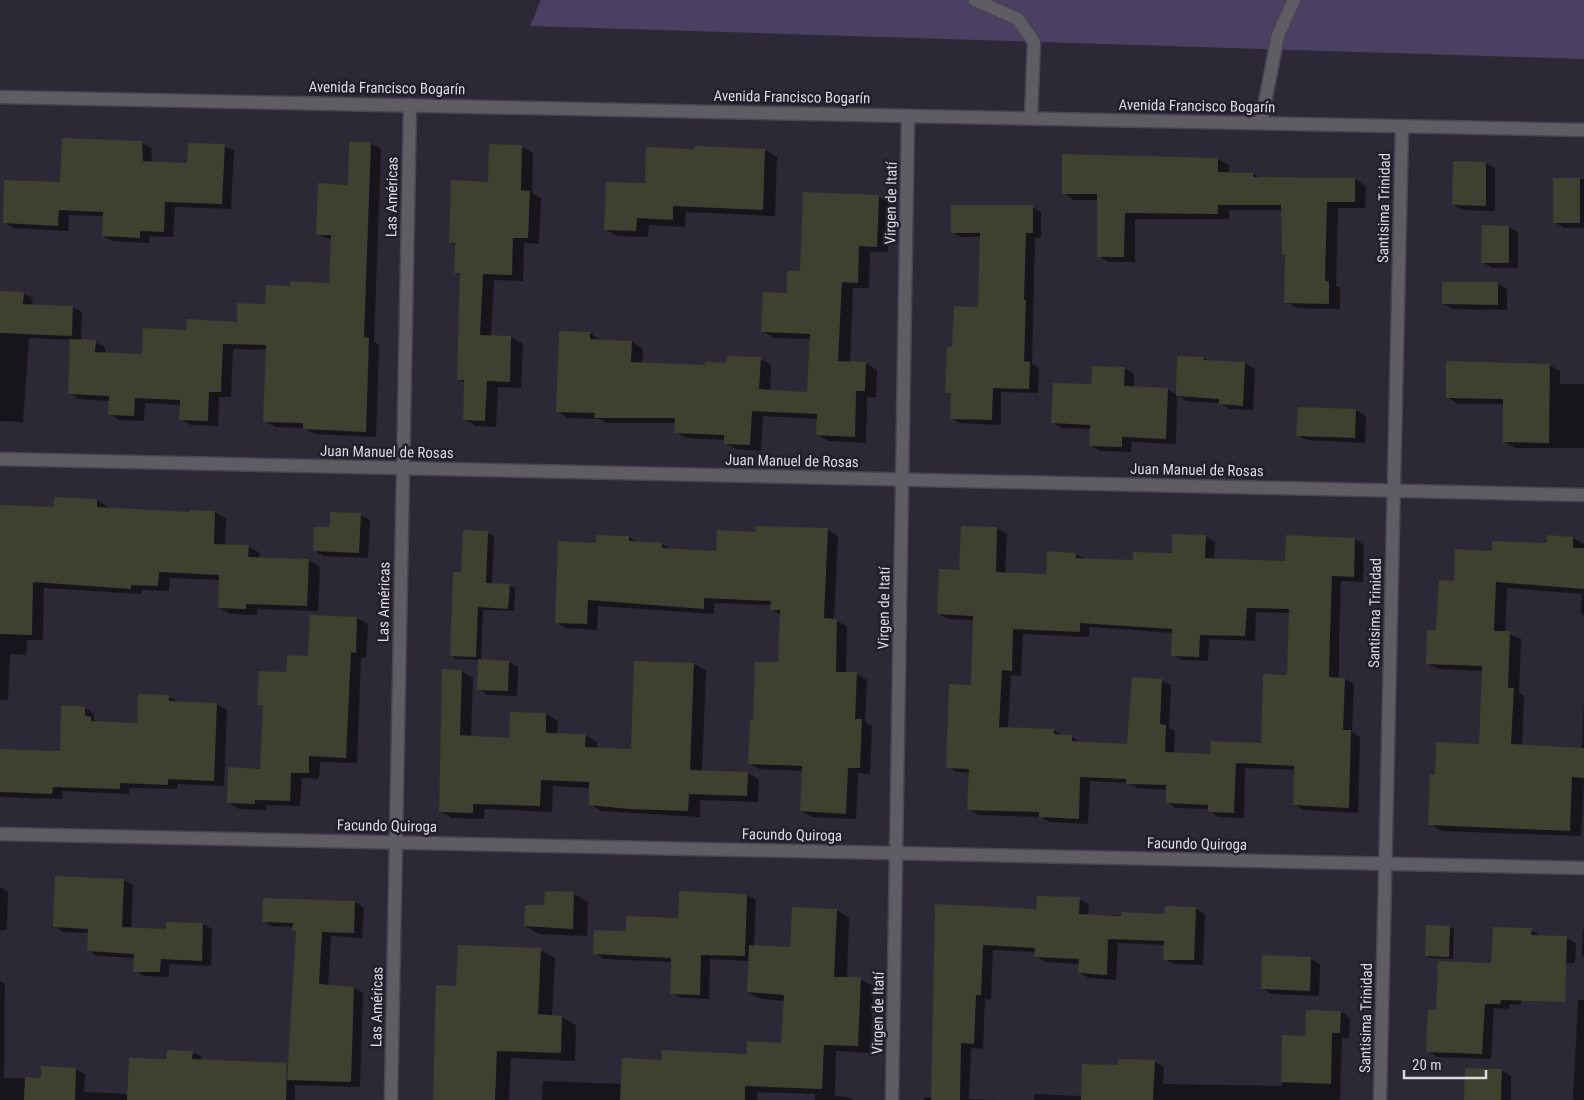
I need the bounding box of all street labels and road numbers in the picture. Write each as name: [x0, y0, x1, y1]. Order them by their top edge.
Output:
street label: Avenida Francisco Bogarín: [308, 78, 466, 98]
street label: Avenida Francisco Bogarín: [713, 87, 871, 107]
street label: Avenida Francisco Bogarín: [1118, 96, 1276, 116]
street label: Santisima Trinidad: [1374, 153, 1394, 263]
street label: Las Américas: [382, 156, 402, 237]
street label: Virgen de Itatí: [881, 160, 901, 244]
street label: Juan Manuel de Rosas: [320, 442, 454, 462]
street label: Juan Manuel de Rosas: [725, 451, 859, 471]
street label: Juan Manuel de Rosas: [1130, 460, 1264, 480]
street label: Santisima Trinidad: [1365, 558, 1385, 668]
street label: Las Américas: [374, 561, 394, 642]
street label: Virgen de Itatí: [874, 565, 894, 649]
street label: Facundo Quiroga: [337, 816, 437, 836]
street label: Facundo Quiroga: [742, 825, 842, 845]
street label: Facundo Quiroga: [1147, 834, 1247, 854]
street label: Santisima Trinidad: [1356, 963, 1376, 1073]
street label: Las Américas: [367, 966, 387, 1047]
street label: Virgen de Itatí: [868, 970, 888, 1054]

